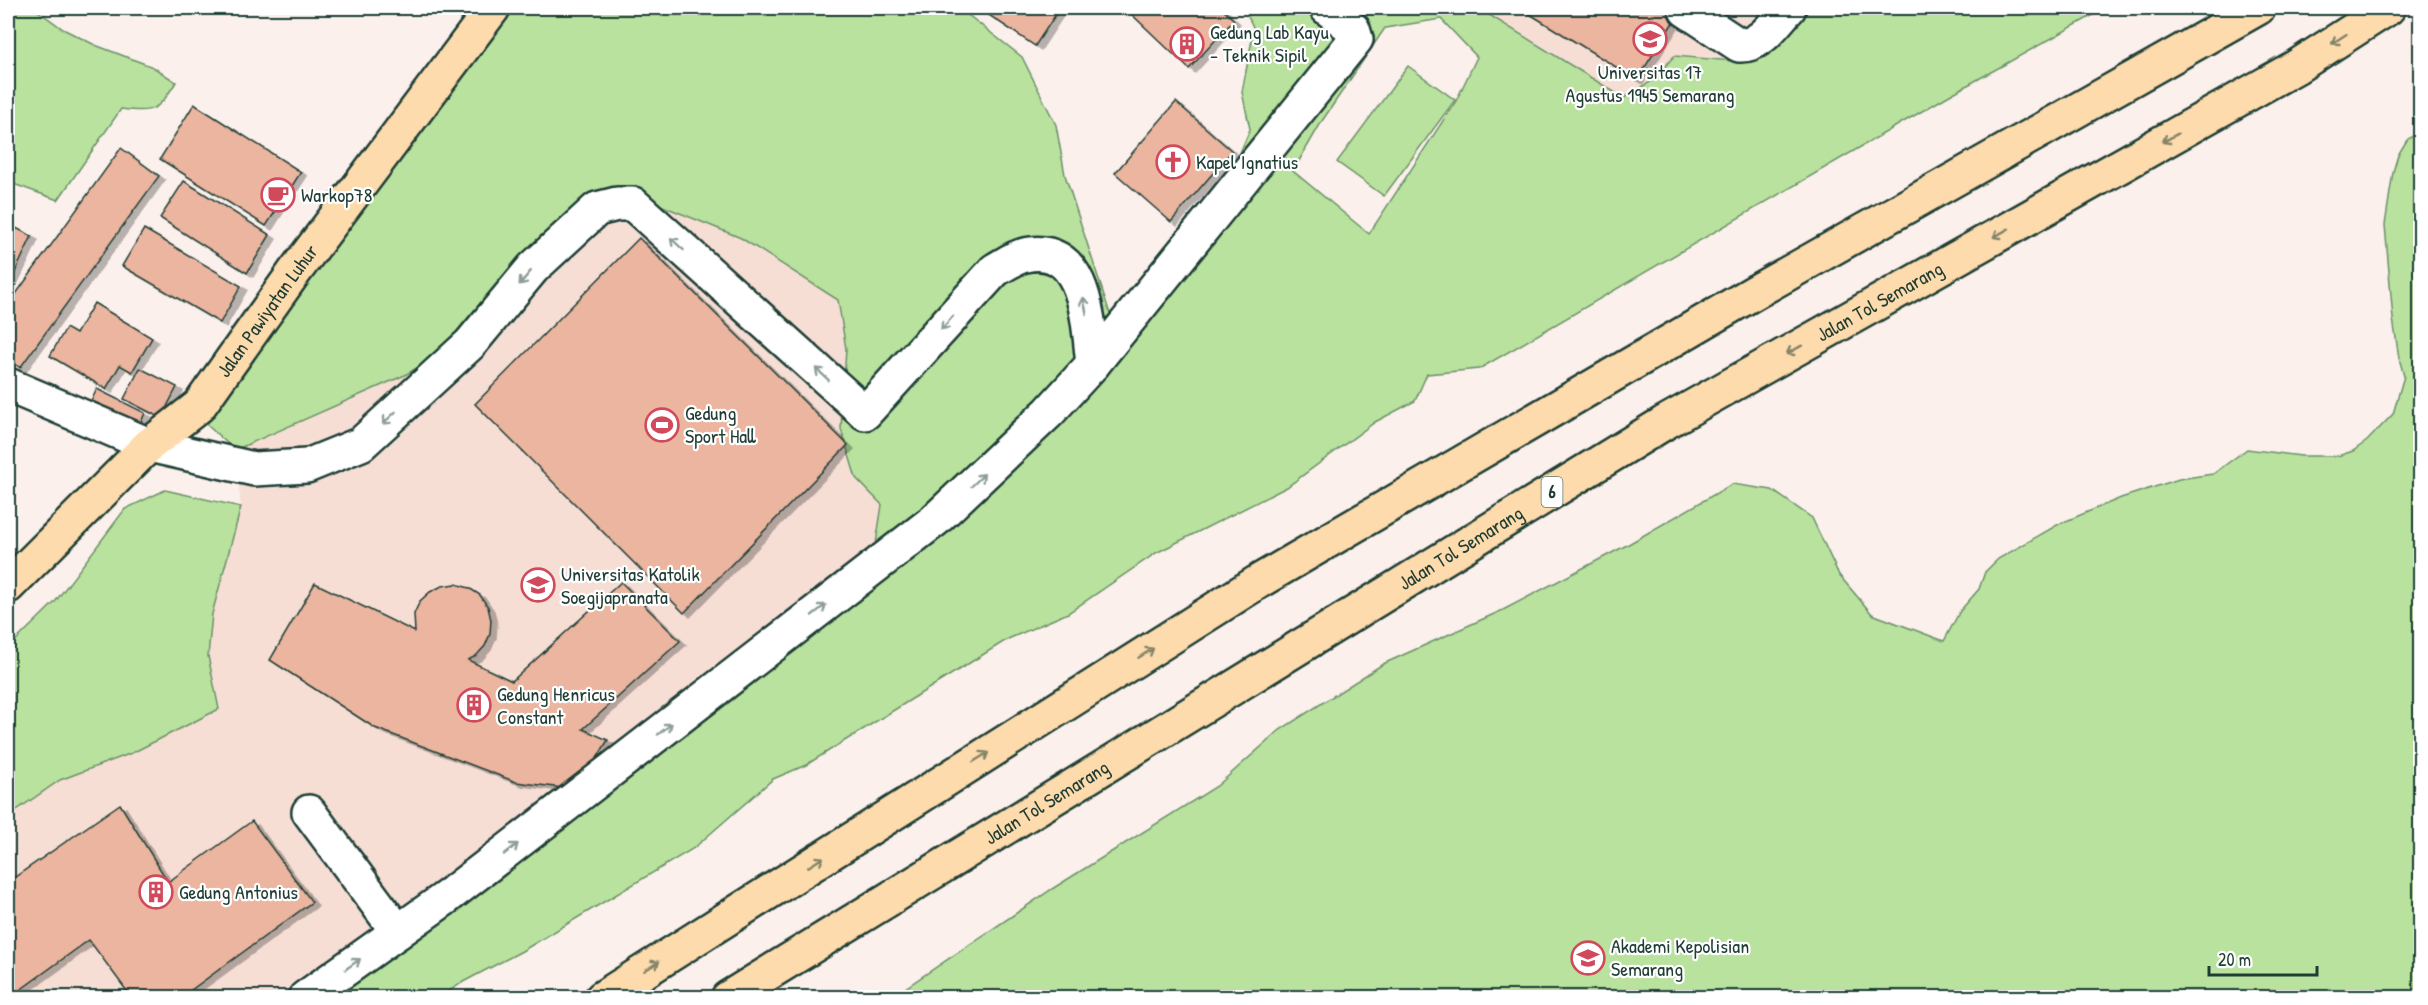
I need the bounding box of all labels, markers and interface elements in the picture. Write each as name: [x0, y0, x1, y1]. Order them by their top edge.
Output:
place label: Gedung Lab Kayu - Teknik Sipil: [1210, 18, 1329, 68]
school or university icon: Universitas 17 Agustus 1945 Semarang: [1632, 21, 1668, 57]
building icon: Gedung Lab Kayu - Teknik Sipil: [1169, 26, 1205, 62]
one-way arrow: [2331, 34, 2348, 46]
place label: Universitas 17 Agustus 1945 Semarang: [1566, 58, 1734, 108]
one-way arrow: [2162, 132, 2179, 144]
church icon: Kapel Ignatius: [1155, 144, 1191, 180]
place label: Kapel Ignatius: [1196, 148, 1299, 175]
cafe icon: Warkop78: [260, 177, 296, 213]
place label: Warkop78: [301, 181, 372, 208]
one-way arrow: [1992, 228, 2009, 240]
one-way arrow: [669, 237, 684, 251]
street label: Jalan Pawiyatan Luhur: [210, 238, 324, 382]
street label: Jalan Tol Semarang: [1811, 255, 1948, 348]
one-way arrow: [518, 270, 532, 285]
one-way arrow: [1079, 297, 1090, 316]
one-way arrow: [940, 315, 954, 330]
one-way arrow: [1786, 344, 1803, 356]
one-way arrow: [815, 367, 830, 381]
place label: Gedung Sport Hall: [685, 399, 756, 449]
sports icon: Gedung Sport Hall: [644, 407, 680, 443]
one-way arrow: [382, 411, 397, 425]
one-way arrow: [970, 473, 985, 487]
road number: 6: [1542, 477, 1562, 507]
street label: Jalan Tol Semarang: [1393, 499, 1528, 596]
place label: Universitas Katolik Soegijapranata: [561, 560, 700, 610]
school or university icon: Universitas Katolik Soegijapranata: [520, 567, 556, 603]
one-way arrow: [811, 604, 827, 617]
one-way arrow: [1137, 647, 1154, 659]
place label: Gedung Henricus Constant: [497, 680, 615, 730]
building icon: Gedung Henricus Constant: [456, 687, 492, 723]
one-way arrow: [657, 723, 673, 736]
one-way arrow: [972, 751, 989, 763]
street label: Jalan Tol Semarang: [979, 753, 1114, 850]
one-way arrow: [502, 842, 518, 855]
one-way arrow: [808, 855, 825, 868]
building icon: Gedung Antonius: [138, 874, 174, 910]
place label: Gedung Antonius: [179, 878, 298, 905]
place label: Akademi Kepolisian Semarang: [1611, 932, 1749, 982]
scale bar: [2209, 939, 2317, 977]
school or university icon: Akademi Kepolisian Semarang: [1570, 940, 1606, 976]
text: 20 m: [2218, 947, 2251, 972]
one-way arrow: [345, 958, 361, 970]
one-way arrow: [643, 960, 660, 972]

